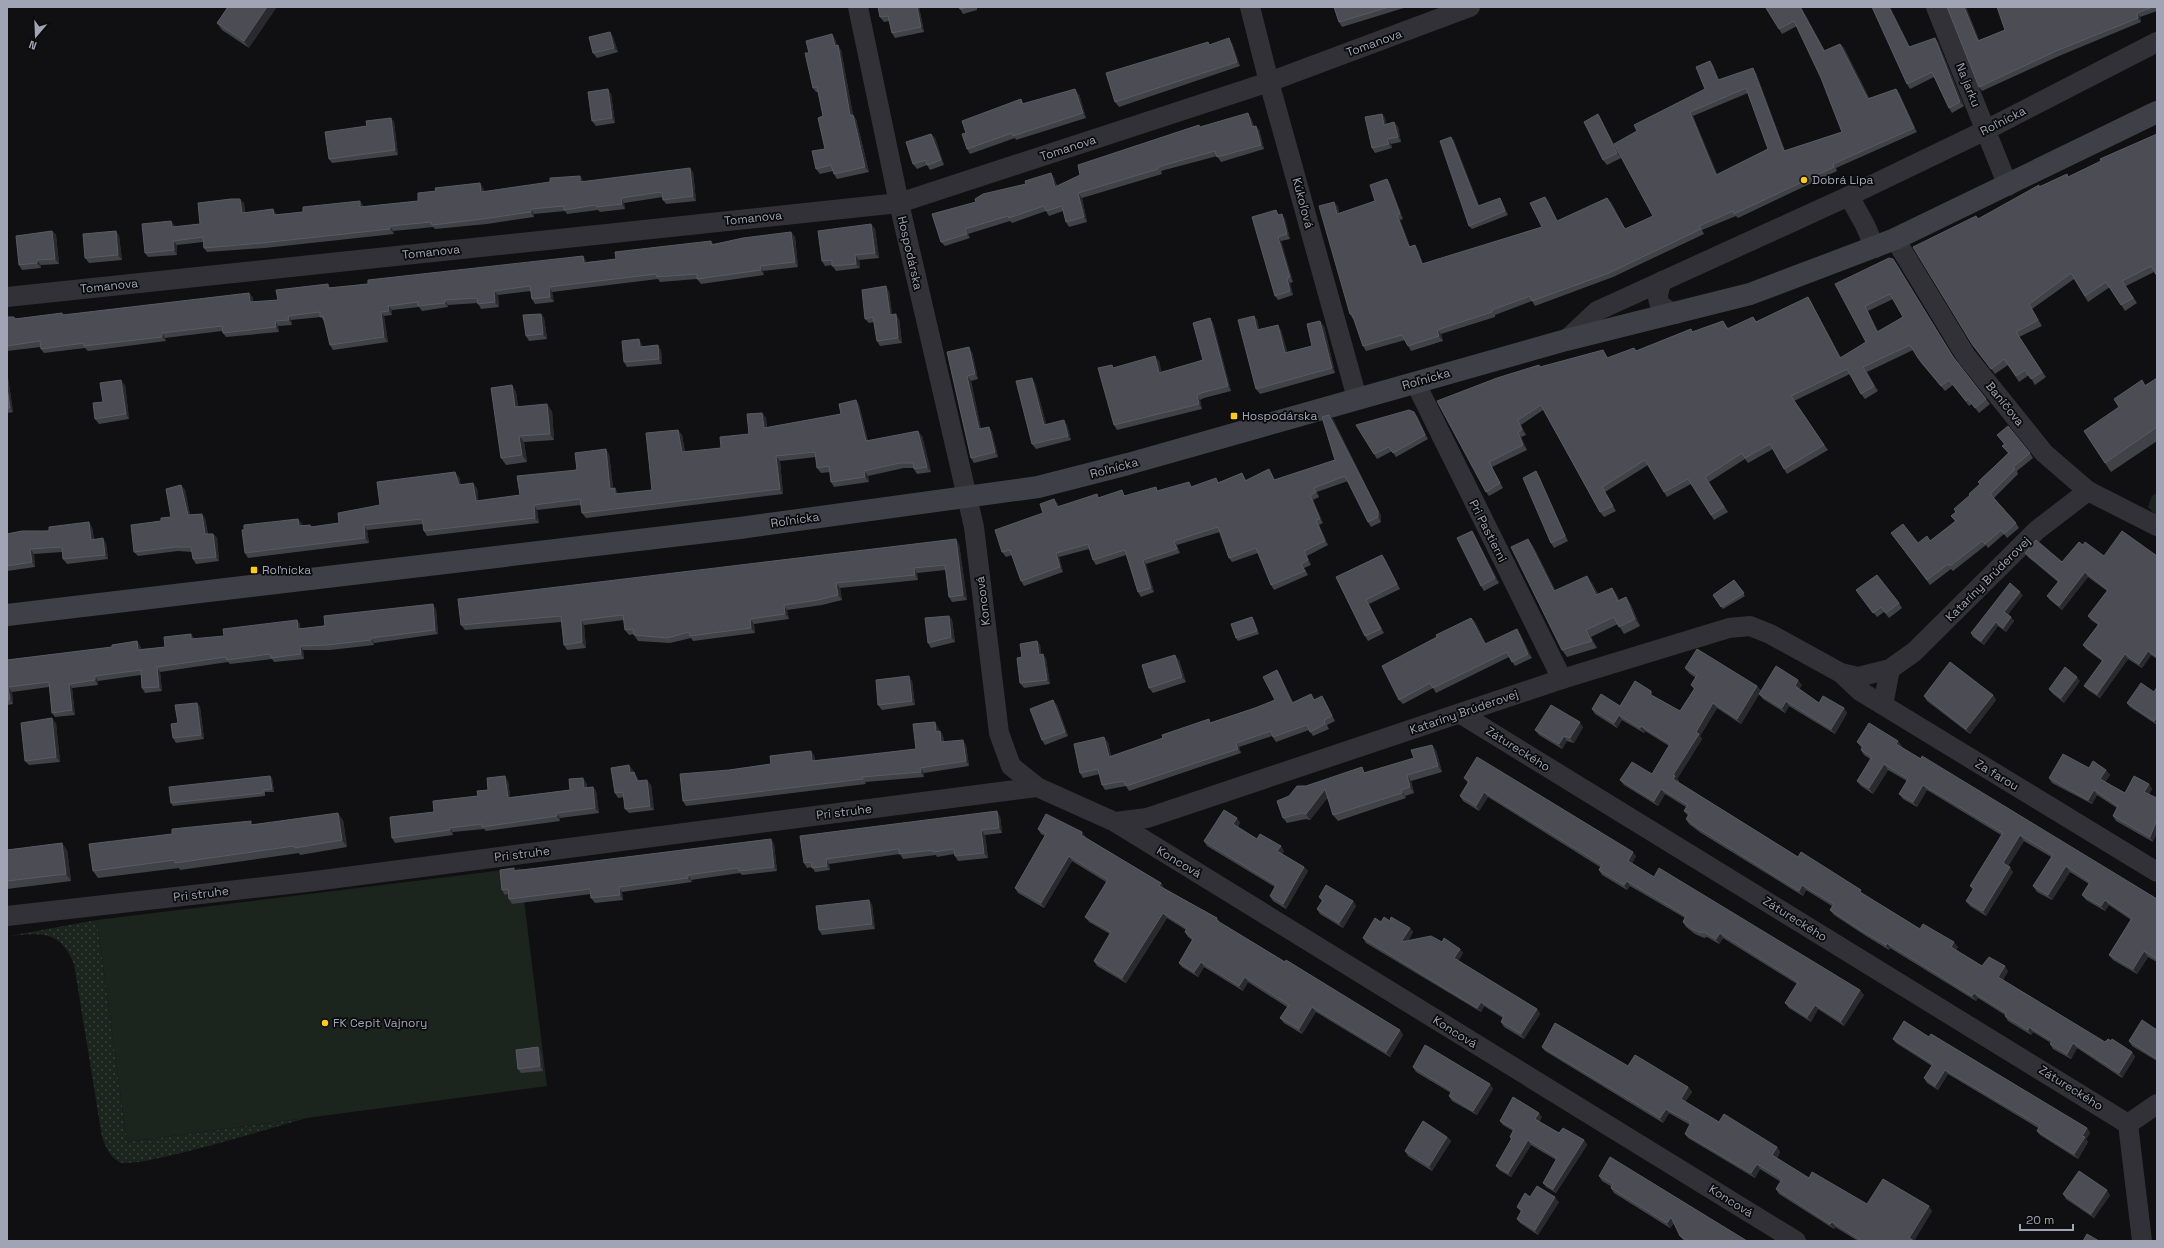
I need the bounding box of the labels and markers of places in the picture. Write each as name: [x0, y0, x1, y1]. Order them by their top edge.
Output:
place label: Dobrá Lipa: [1812, 172, 1874, 188]
marker: Dobrá Lipa: [1799, 175, 1809, 185]
place label: Hospodárska: [1242, 408, 1317, 424]
marker: Hospodárska: [1229, 411, 1239, 421]
place label: Roľnícka: [262, 562, 311, 578]
marker: Roľnícka: [249, 565, 259, 575]
place label: FK Cepit Vajnory: [333, 1015, 427, 1031]
marker: FK Cepit Vajnory: [320, 1018, 330, 1028]

